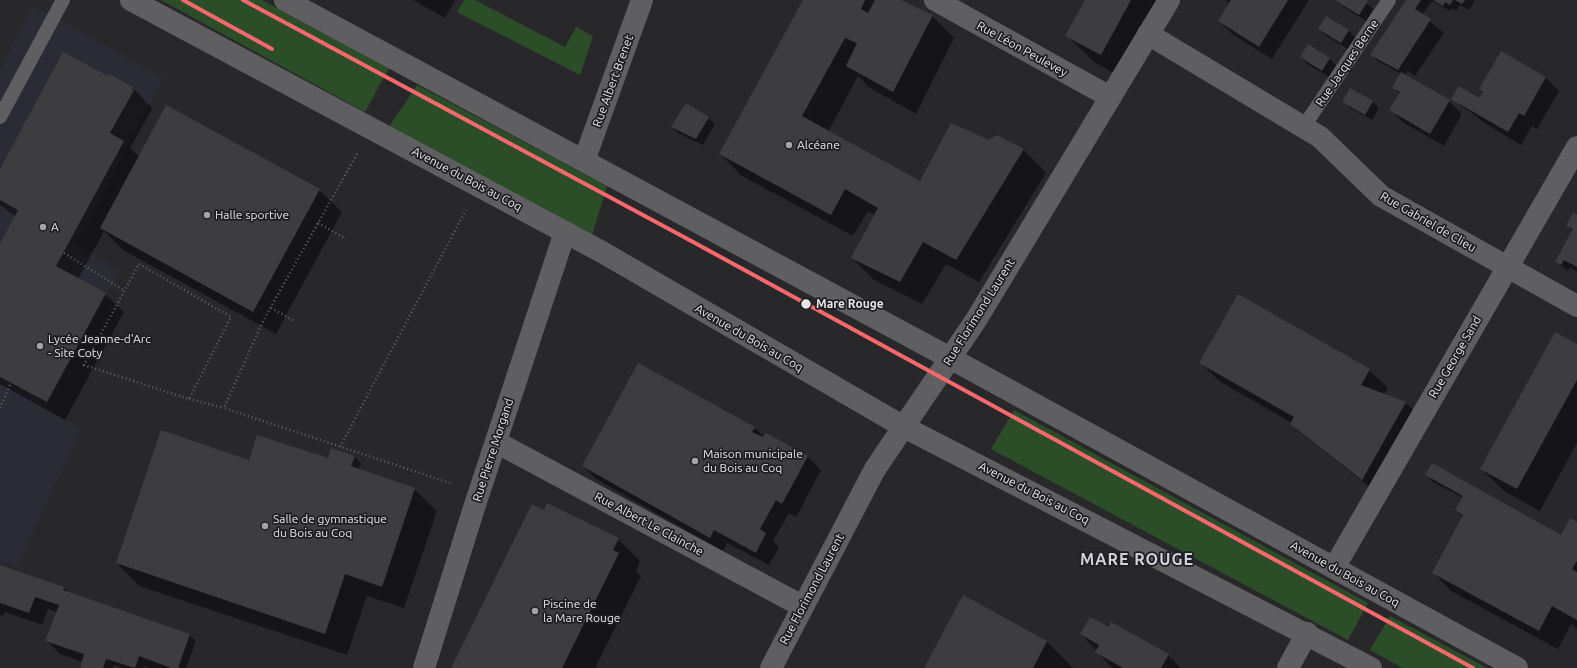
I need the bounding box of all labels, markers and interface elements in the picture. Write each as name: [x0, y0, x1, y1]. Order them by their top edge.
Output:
street label: Rue Jacques Berne: [1313, 17, 1381, 109]
street label: Rue Léon Peulevey: [974, 18, 1070, 80]
street label: Rue Albert Brenet: [590, 33, 636, 129]
place label: Alcéane: [797, 138, 840, 152]
marker: Alcéane: [784, 140, 794, 150]
street label: Avenue du Bois au Coq: [410, 144, 524, 214]
street label: Rue Gabriel de Clieu: [1378, 189, 1478, 255]
place label: Halle sportive: [215, 208, 289, 222]
marker: Halle sportive: [202, 210, 212, 220]
place label: A: [51, 220, 59, 234]
marker: A: [38, 222, 48, 232]
street label: Rue Florimond Laurent: [940, 256, 1018, 368]
marker: Mare Rouge: [799, 297, 813, 311]
place label: Mare Rouge: [816, 297, 884, 311]
street label: Avenue du Bois au Coq: [692, 301, 806, 375]
street label: Rue George Sand: [1426, 313, 1484, 401]
place label: Lycée Jeanne-d'Arc - Site Coty: [48, 332, 151, 360]
marker: Lycée Jeanne-d'Arc - Site Coty: [35, 341, 45, 351]
street label: Rue Pierre Morgand: [469, 397, 517, 503]
place label: Maison municipale du Bois au Coq: [703, 447, 803, 475]
marker: Maison municipale du Bois au Coq: [690, 456, 700, 466]
street label: Avenue du Bois au Coq: [976, 459, 1092, 527]
street label: Rue Albert Le Clainche: [592, 489, 706, 559]
place label: Salle de gymnastique du Bois au Coq: [273, 512, 387, 540]
marker: Salle de gymnastique du Bois au Coq: [260, 521, 270, 531]
street label: Rue Florimond Laurent: [777, 531, 847, 647]
street label: Avenue du Bois au Coq: [1288, 538, 1402, 610]
district label: MARE ROUGE: [1080, 550, 1194, 570]
place label: Piscine de la Mare Rouge: [543, 597, 620, 625]
marker: Piscine de la Mare Rouge: [530, 606, 540, 616]

